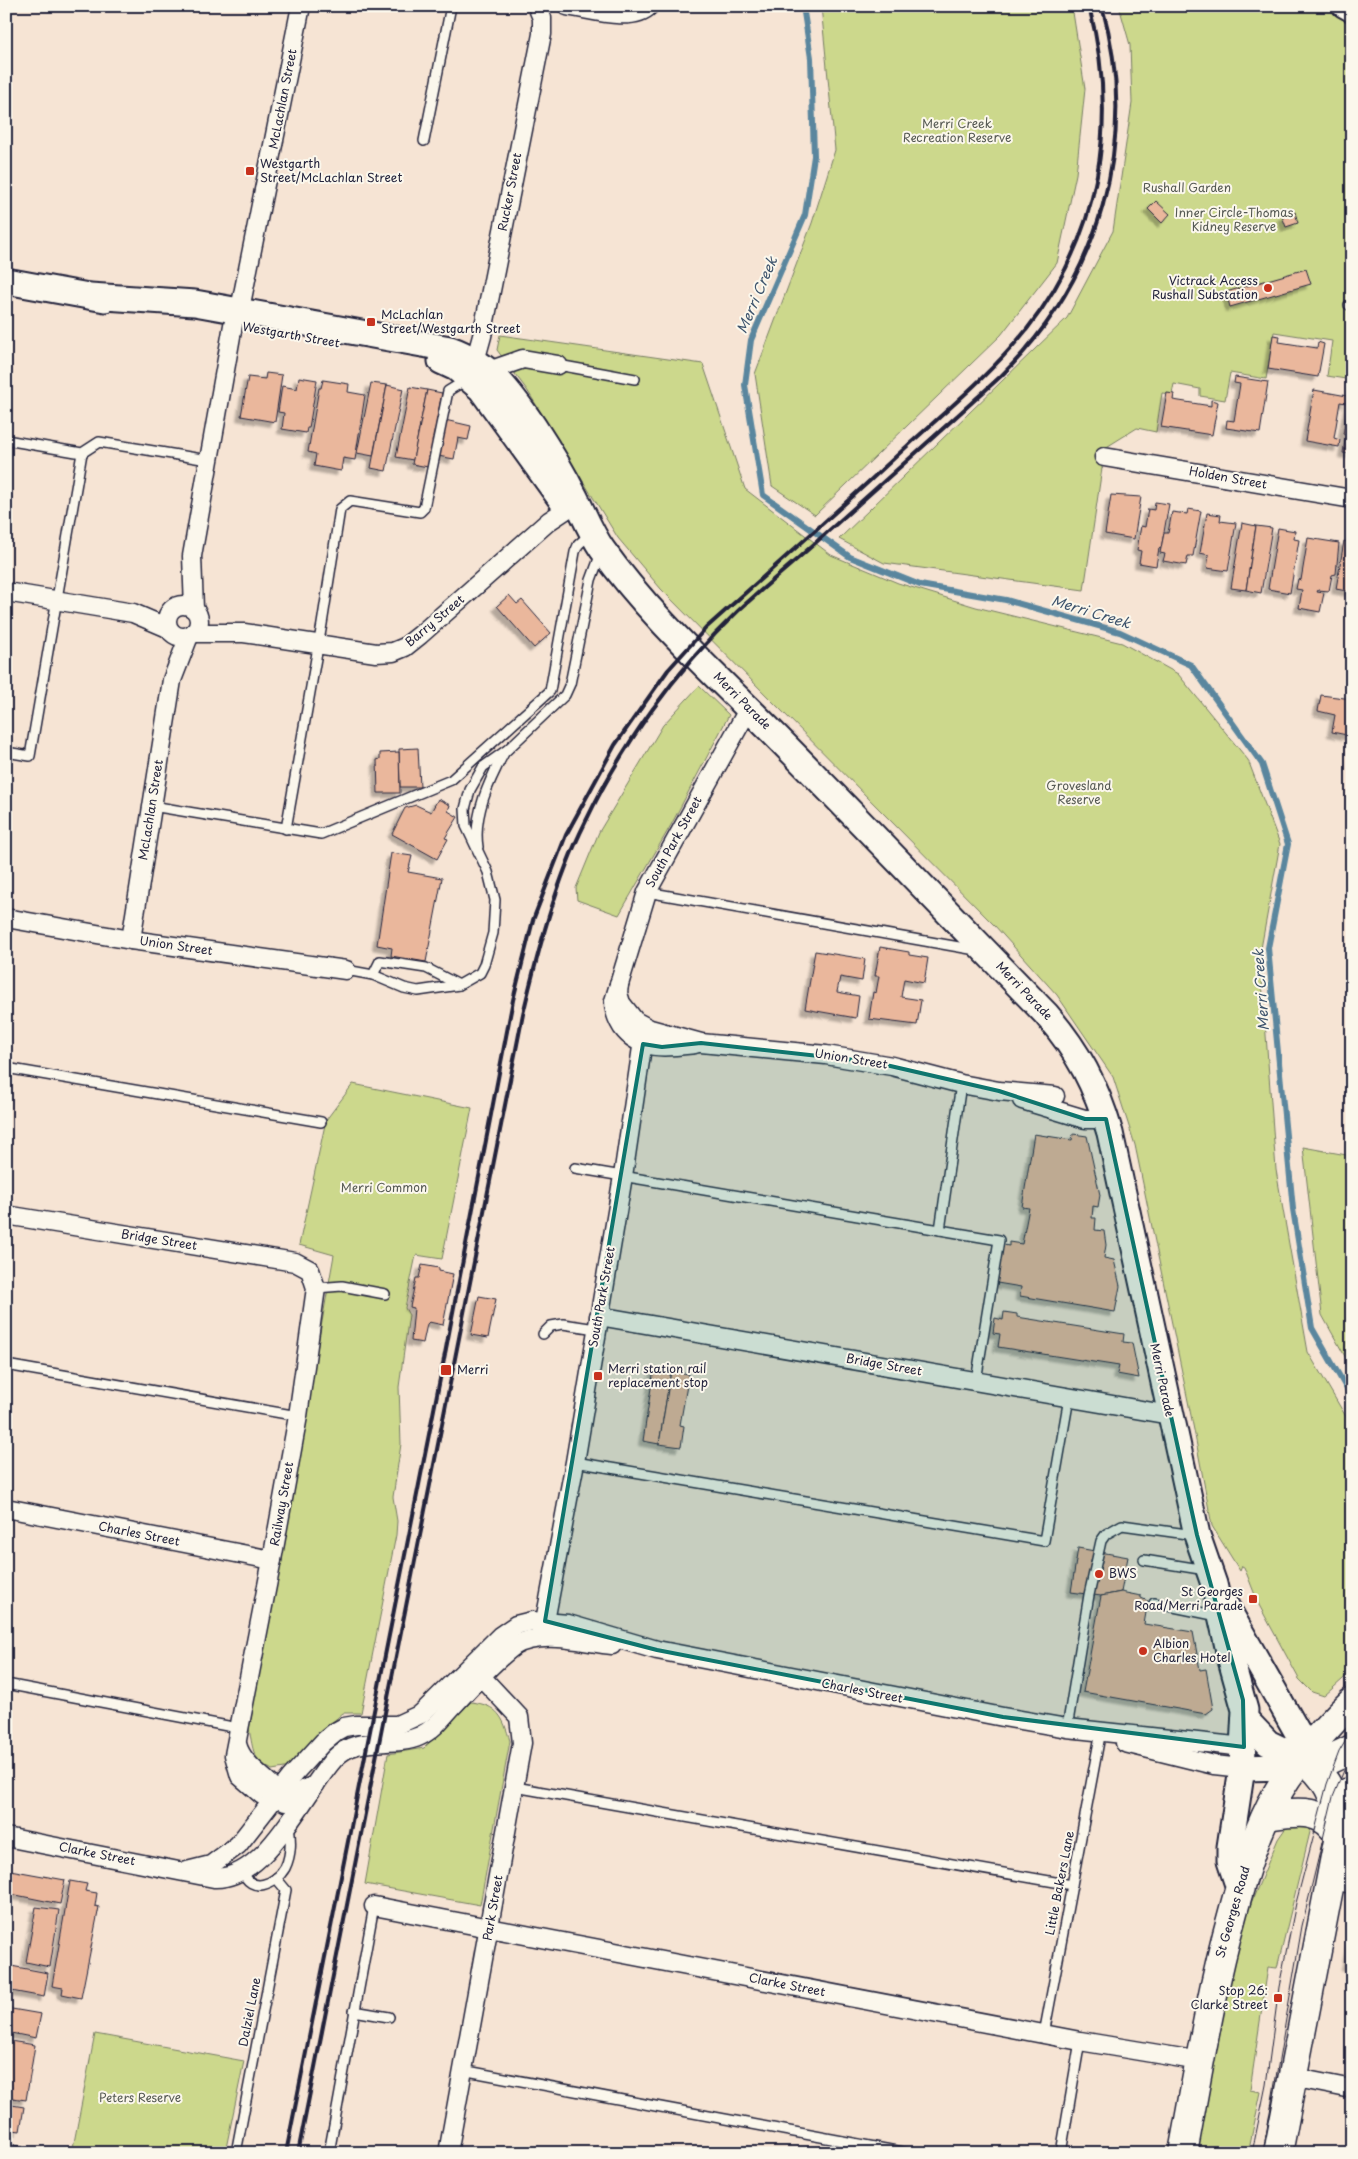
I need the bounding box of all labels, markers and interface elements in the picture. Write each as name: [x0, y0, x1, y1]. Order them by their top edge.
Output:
street label: McLachlan Street: [263, 47, 301, 150]
park label: Merri Creek Recreation Reserve: [903, 114, 1011, 146]
street label: Rucker Street: [493, 151, 525, 232]
place label: Westgarth Street/McLachlan Street: [260, 154, 402, 186]
marker: Westgarth Street/McLachlan Street: [244, 165, 256, 177]
park label: Rushall Garden: [1143, 178, 1231, 196]
park label: Inner Circle-Thomas Kidney Reserve: [1175, 203, 1294, 235]
water label: Merri Creek: [731, 252, 783, 337]
place label: Victrack Access Rushall Substation: [1152, 271, 1258, 303]
marker: Victrack Access Rushall Substation: [1262, 282, 1274, 294]
place label: McLachlan Street/Westgarth Street: [381, 305, 521, 337]
marker: McLachlan Street/Westgarth Street: [365, 316, 377, 328]
street label: Westgarth Street: [241, 317, 341, 351]
street label: Holden Street: [1188, 461, 1269, 493]
street label: Barry Street: [401, 590, 468, 650]
water label: Merri Creek: [1049, 590, 1135, 634]
street label: Merri Parade: [710, 667, 776, 733]
street label: McLachlan Street: [133, 758, 167, 861]
park label: Grovesland Reserve: [1046, 776, 1112, 808]
street label: South Park Street: [641, 793, 706, 890]
street label: Union Street: [138, 931, 214, 959]
water label: Merri Creek: [1247, 947, 1274, 1032]
street label: Merri Parade: [992, 957, 1057, 1023]
street label: Union Street: [813, 1043, 889, 1073]
park label: Merri Common: [341, 1178, 427, 1196]
street label: Bridge Street: [120, 1224, 199, 1254]
street label: South Park Street: [583, 1245, 619, 1349]
street label: Merri Parade: [1146, 1341, 1180, 1418]
street label: Bridge Street: [845, 1348, 924, 1380]
place label: Merri station rail replacement stop: [608, 1359, 708, 1391]
place label: Merri: [457, 1360, 489, 1378]
marker: Merri: [439, 1363, 453, 1377]
marker: Merri station rail replacement stop: [592, 1370, 604, 1382]
street label: Railway Street: [265, 1460, 297, 1547]
street label: Charles Street: [97, 1516, 182, 1550]
place label: BWS: [1109, 1564, 1137, 1582]
marker: BWS: [1093, 1568, 1105, 1580]
place label: St Georges Road/Merri Parade: [1134, 1582, 1244, 1614]
marker: St Georges Road/Merri Parade: [1247, 1593, 1259, 1605]
place label: Albion Charles Hotel: [1153, 1634, 1231, 1666]
marker: Albion Charles Hotel: [1137, 1645, 1149, 1657]
street label: Charles Street: [820, 1673, 905, 1707]
street label: Little Bakers Lane: [1040, 1829, 1078, 1936]
street label: Clarke Street: [57, 1837, 137, 1869]
street label: St Georges Road: [1210, 1864, 1254, 1960]
street label: Park Street: [477, 1873, 507, 1942]
street label: Clarke Street: [747, 1968, 827, 2000]
street label: Dalziel Lane: [233, 1975, 265, 2048]
place label: Stop 26: Clarke Street: [1190, 1981, 1268, 2013]
marker: Stop 26: Clarke Street: [1272, 1992, 1284, 2004]
park label: Peters Reserve: [99, 2088, 181, 2106]

